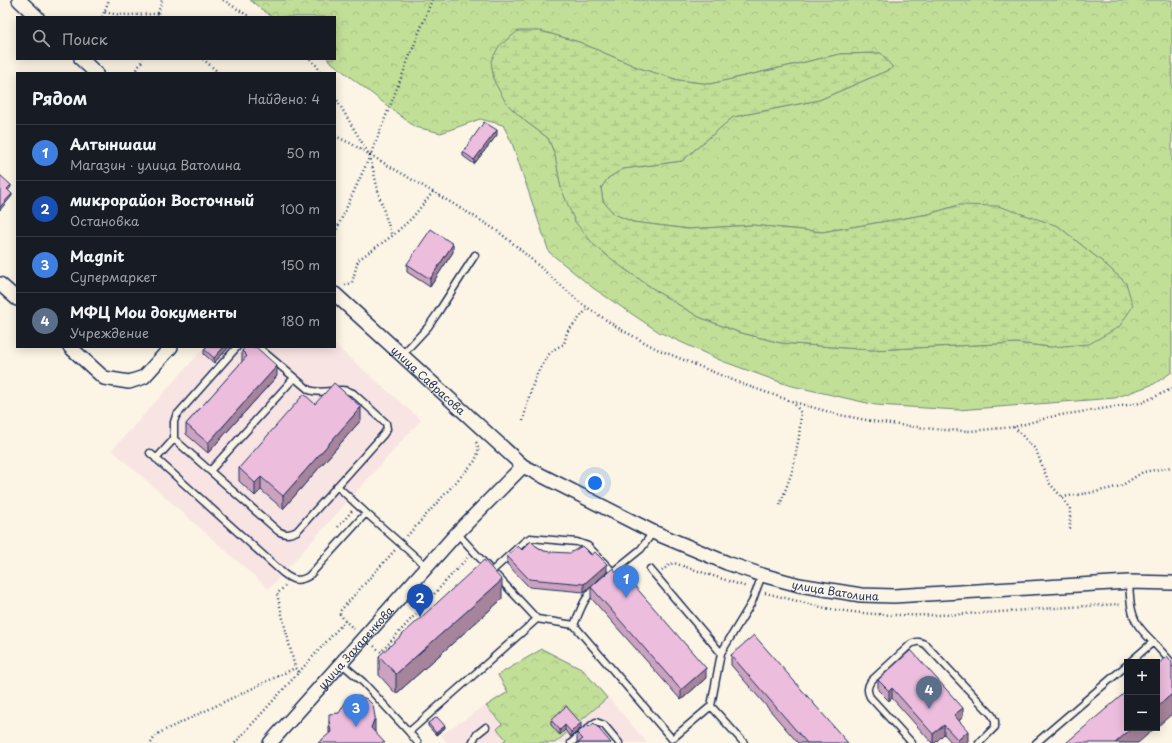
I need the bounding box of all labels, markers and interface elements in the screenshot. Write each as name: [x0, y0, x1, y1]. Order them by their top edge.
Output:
search box: [16, 16, 336, 60]
icon: search: [30, 27, 52, 49]
text: Поиск: [62, 27, 108, 50]
text: Рядом: [32, 85, 87, 111]
text: Найдено: 4: [248, 89, 320, 108]
text: Алтыншаш: [70, 132, 156, 155]
text: 1: [42, 143, 48, 162]
text: 50 m: [286, 143, 320, 162]
text: Магазин · улица Ватолина: [70, 155, 241, 174]
text: микрорайон Восточный: [70, 188, 254, 211]
text: 2: [40, 199, 50, 218]
text: 100 m: [280, 199, 320, 218]
text: Остановка: [70, 211, 139, 230]
text: Magnit: [70, 244, 125, 267]
text: 3: [41, 255, 49, 274]
text: 150 m: [281, 255, 320, 274]
text: Супермаркет: [70, 267, 157, 286]
text: МФЦ Мои документы: [70, 300, 237, 323]
text: 4: [41, 311, 49, 330]
text: 180 m: [281, 311, 320, 330]
text: Учреждение: [70, 323, 149, 342]
street label: улица Саврасова: [388, 341, 470, 418]
your location: [585, 473, 605, 493]
pin: 1: [613, 565, 639, 598]
street label: улица Ватолина: [790, 575, 879, 604]
pin: 2: [407, 584, 433, 617]
street label: улица Захаренкова: [313, 602, 397, 693]
map controls: [1124, 659, 1160, 731]
button: +: [1124, 659, 1160, 695]
pin: 4: [916, 676, 942, 709]
pin: 3: [343, 694, 369, 727]
button: −: [1124, 695, 1160, 731]

